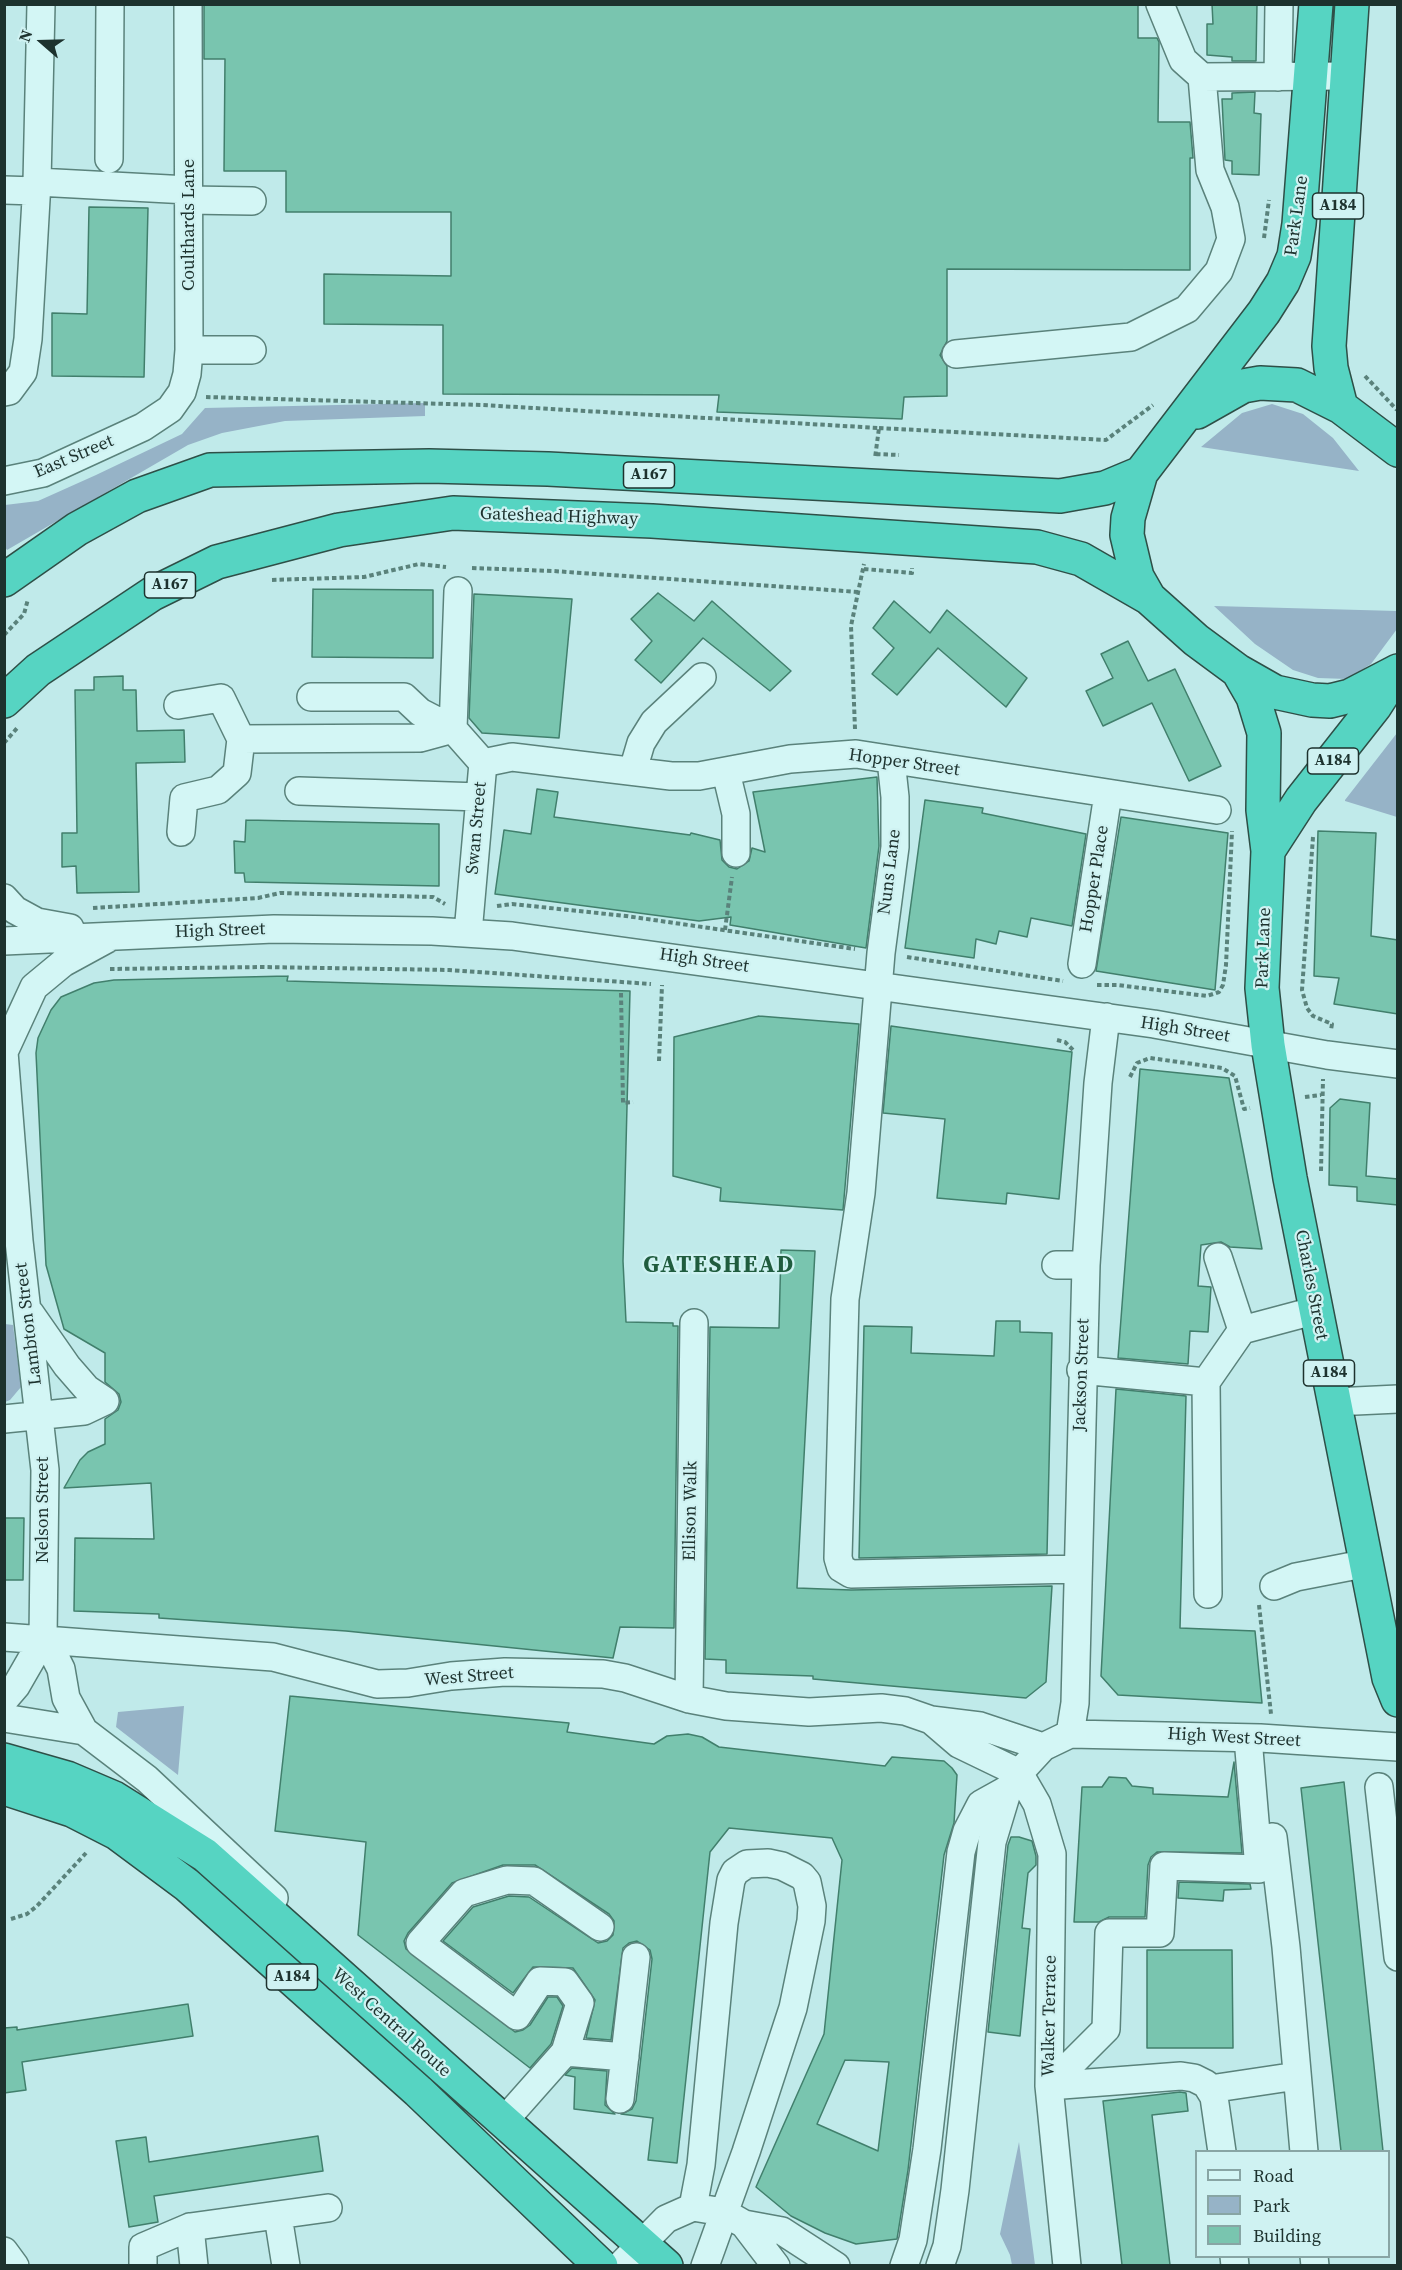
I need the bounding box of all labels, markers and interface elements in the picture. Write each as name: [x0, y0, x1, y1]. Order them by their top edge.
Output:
north arrow: [12, 12, 72, 72]
text: N: [13, 27, 37, 45]
street label: Coulthards Lane: [178, 159, 200, 291]
street label: Park Lane: [1281, 174, 1313, 258]
road number: A184: [1312, 193, 1364, 219]
street label: East Street: [31, 431, 117, 483]
road number: A167: [624, 462, 674, 488]
street label: Gateshead Highway: [480, 503, 638, 531]
road number: A167: [144, 572, 195, 598]
street label: Hopper Street: [847, 745, 961, 781]
road number: A184: [1308, 748, 1358, 774]
street label: Swan Street: [462, 781, 492, 875]
street label: Hopper Place: [1076, 824, 1114, 934]
street label: Nuns Lane: [874, 828, 906, 916]
street label: Park Lane: [1252, 907, 1276, 989]
street label: High Street: [175, 919, 265, 943]
street label: High Street: [658, 944, 750, 978]
street label: High Street: [1139, 1012, 1231, 1048]
street label: Charles Street: [1290, 1228, 1332, 1342]
district label: GATESHEAD: [643, 1252, 795, 1280]
street label: Lambton Street: [11, 1261, 47, 1387]
street label: Jackson Street: [1069, 1318, 1095, 1432]
road number: A184: [1304, 1360, 1354, 1386]
street label: Nelson Street: [32, 1457, 54, 1563]
street label: Ellison Walk: [679, 1461, 703, 1561]
street label: West Street: [423, 1662, 515, 1692]
street label: High West Street: [1167, 1724, 1301, 1752]
street label: Walker Terrace: [1038, 1955, 1062, 2077]
road number: A184: [266, 1964, 318, 1990]
street label: West Central Route: [327, 1964, 455, 2082]
legend: [1195, 2150, 1390, 2258]
text: Road: [1253, 2163, 1294, 2188]
text: Park: [1253, 2193, 1290, 2218]
text: Building: [1253, 2223, 1321, 2248]

